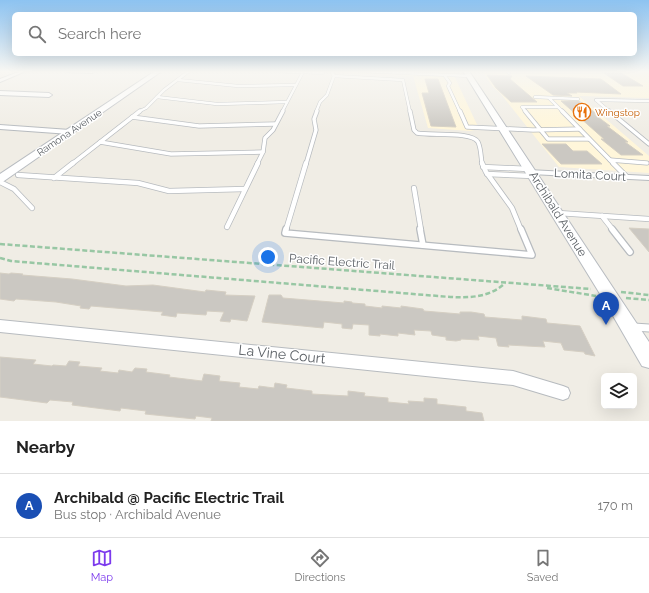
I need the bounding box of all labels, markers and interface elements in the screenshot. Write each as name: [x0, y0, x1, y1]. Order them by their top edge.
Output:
search box: [12, 12, 637, 56]
icon: search: [26, 23, 48, 45]
text: Search here: [58, 25, 141, 43]
restaurant icon: Wingstop: [572, 102, 592, 122]
street label: Ramona Avenue: [35, 107, 104, 158]
place label: Wingstop: [595, 107, 640, 118]
street label: Lomita Court: [554, 166, 626, 184]
street label: Archibald Avenue: [526, 169, 590, 259]
your location: [258, 247, 278, 267]
street label: Pacific Electric Trail: [289, 251, 396, 273]
pin: A: [593, 292, 619, 325]
street label: La Vine Court: [238, 341, 327, 367]
map controls: [601, 373, 637, 409]
button: layers: [601, 373, 637, 409]
text: Nearby: [16, 437, 75, 457]
text: Archibald @ Pacific Electric Trail: [54, 489, 284, 507]
text: A: [25, 498, 33, 513]
text: 170 m: [597, 498, 633, 513]
text: Bus stop · Archibald Avenue: [54, 507, 221, 522]
tab: Map: [91, 547, 113, 584]
tab: Directions: [295, 547, 345, 584]
tab: Saved: [527, 547, 558, 584]

